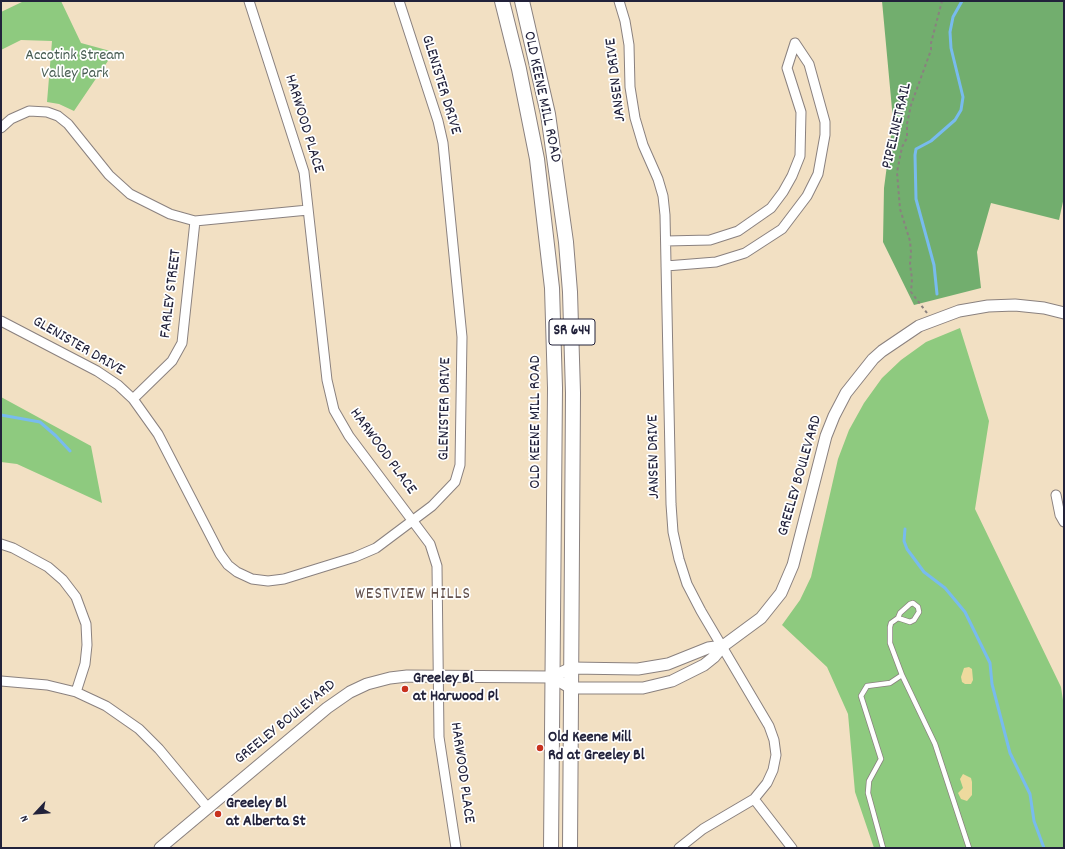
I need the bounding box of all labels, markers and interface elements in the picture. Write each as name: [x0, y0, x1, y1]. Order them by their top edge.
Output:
street label: OLD KEENE MILL ROAD: [518, 30, 564, 164]
street label: GLENISTER DRIVE: [416, 33, 464, 137]
street label: JANSEN DRIVE: [602, 37, 632, 123]
park label: Accotink Stream Valley Park: [25, 47, 125, 85]
street label: HARWOOD PLACE: [279, 72, 327, 176]
street label: PIPELINETRAIL: [879, 81, 917, 171]
street label: FARLEY STREET: [157, 249, 187, 339]
street label: GLENISTER DRIVE: [29, 313, 127, 381]
road number: SR 644: [549, 319, 595, 345]
street label: OLD KEENE MILL ROAD: [527, 355, 547, 489]
street label: GLENISTER DRIVE: [436, 357, 456, 461]
street label: HARWOOD PLACE: [344, 405, 420, 499]
street label: GREELEY BOULEVARD: [775, 414, 827, 538]
street label: JANSEN DRIVE: [645, 415, 665, 499]
district label: WESTVIEW HILLS: [355, 586, 471, 606]
place label: Greeley Bl at Harwood Pl: [413, 670, 498, 708]
street label: GREELEY BOULEVARD: [232, 676, 340, 770]
marker: Greeley Bl at Harwood Pl: [400, 684, 410, 694]
street label: HARWOOD PLACE: [444, 721, 478, 825]
place label: Old Keene Mill Rd at Greeley Bl: [548, 729, 645, 767]
marker: Old Keene Mill Rd at Greeley Bl: [535, 743, 545, 753]
north arrow: [16, 793, 56, 833]
place label: Greeley Bl at Alberta St: [226, 795, 306, 833]
marker: Greeley Bl at Alberta St: [213, 809, 223, 819]
text: N: [17, 812, 34, 824]

